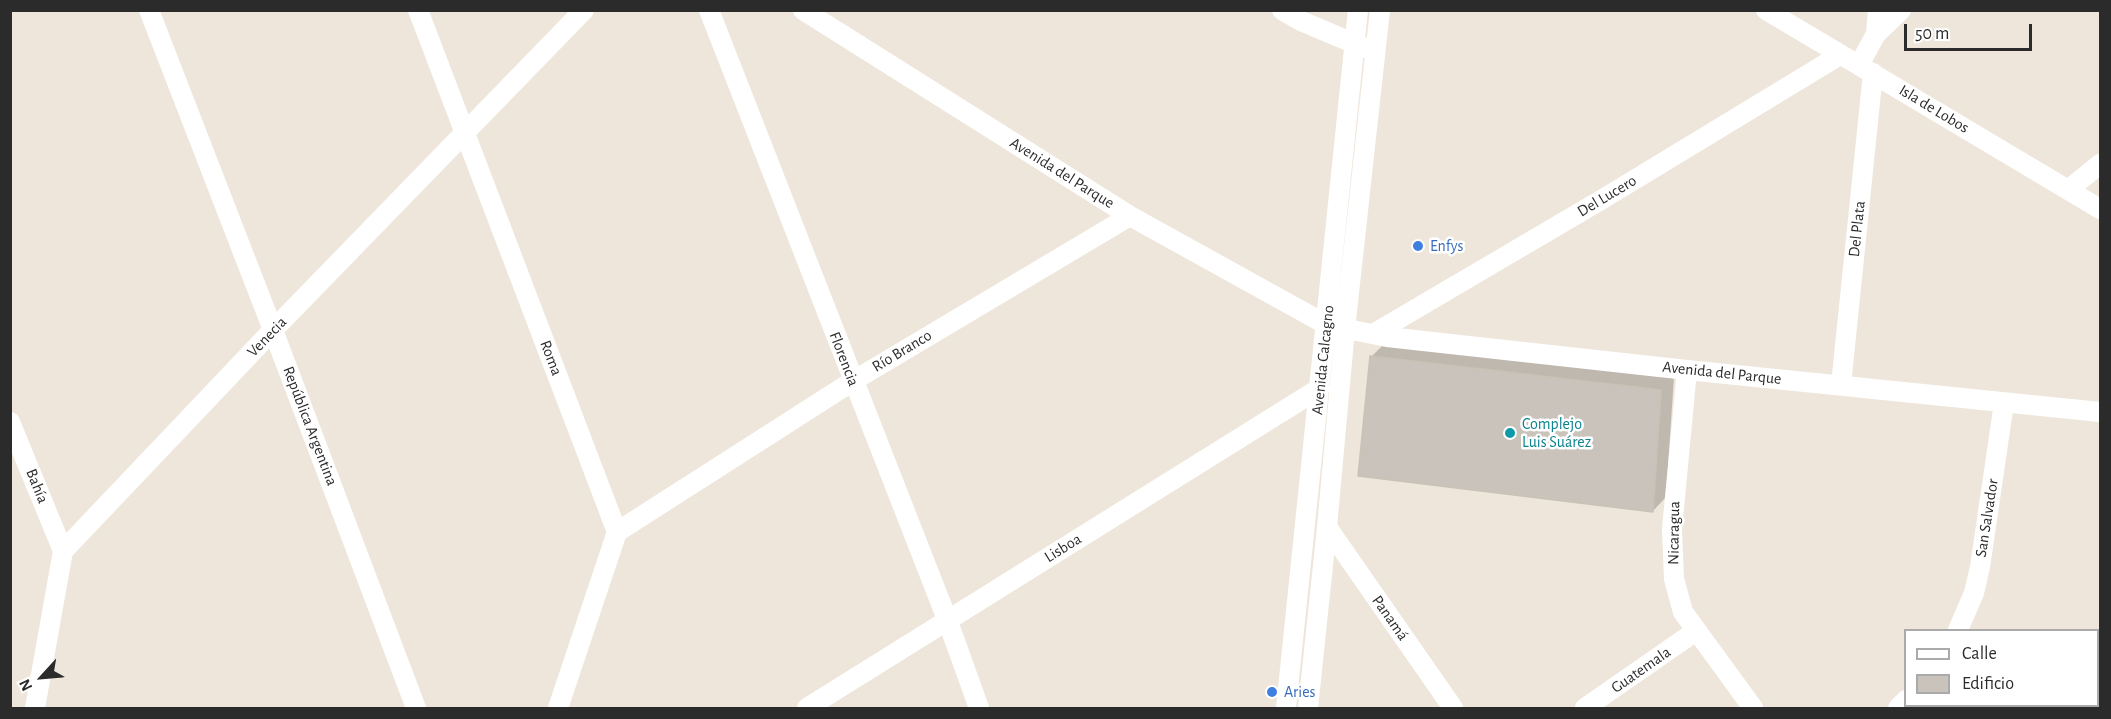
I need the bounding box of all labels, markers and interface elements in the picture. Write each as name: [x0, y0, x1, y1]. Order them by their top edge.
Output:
scale bar: [1907, 12, 2034, 50]
text: 50 m: [1915, 25, 1949, 43]
street label: Isla de Lobos: [1895, 81, 1973, 137]
street label: Avenida del Parque: [1006, 133, 1118, 213]
street label: Del Lucero: [1574, 171, 1640, 221]
street label: Del Plata: [1845, 200, 1869, 258]
place label: Enfys: [1430, 236, 1464, 256]
marker: Enfys: [1411, 239, 1425, 253]
street label: Avenida Calcagno: [1308, 304, 1338, 416]
street label: Venecia: [243, 313, 291, 361]
street label: Río Branco: [869, 326, 935, 376]
street label: Florencia: [825, 329, 863, 389]
street label: Roma: [536, 338, 566, 378]
street label: Avenida del Parque: [1662, 357, 1782, 389]
street label: República Argentina: [278, 364, 342, 488]
place label: Complejo Luis Suárez: [1522, 414, 1591, 452]
marker: Complejo Luis Suárez: [1503, 426, 1517, 440]
street label: Bahía: [21, 466, 53, 506]
street label: San Salvador: [1971, 478, 2003, 558]
street label: Nicaragua: [1664, 501, 1684, 565]
street label: Lisboa: [1041, 529, 1085, 567]
street label: Panamá: [1368, 592, 1412, 644]
legend: [1904, 629, 2099, 707]
street label: Guatemala: [1607, 642, 1675, 698]
text: Calle: [1962, 645, 1997, 663]
north arrow: [12, 647, 72, 707]
text: Edificio: [1962, 675, 2014, 693]
text: N: [16, 676, 35, 693]
place label: Aries: [1284, 682, 1315, 702]
marker: Aries: [1265, 685, 1279, 699]

